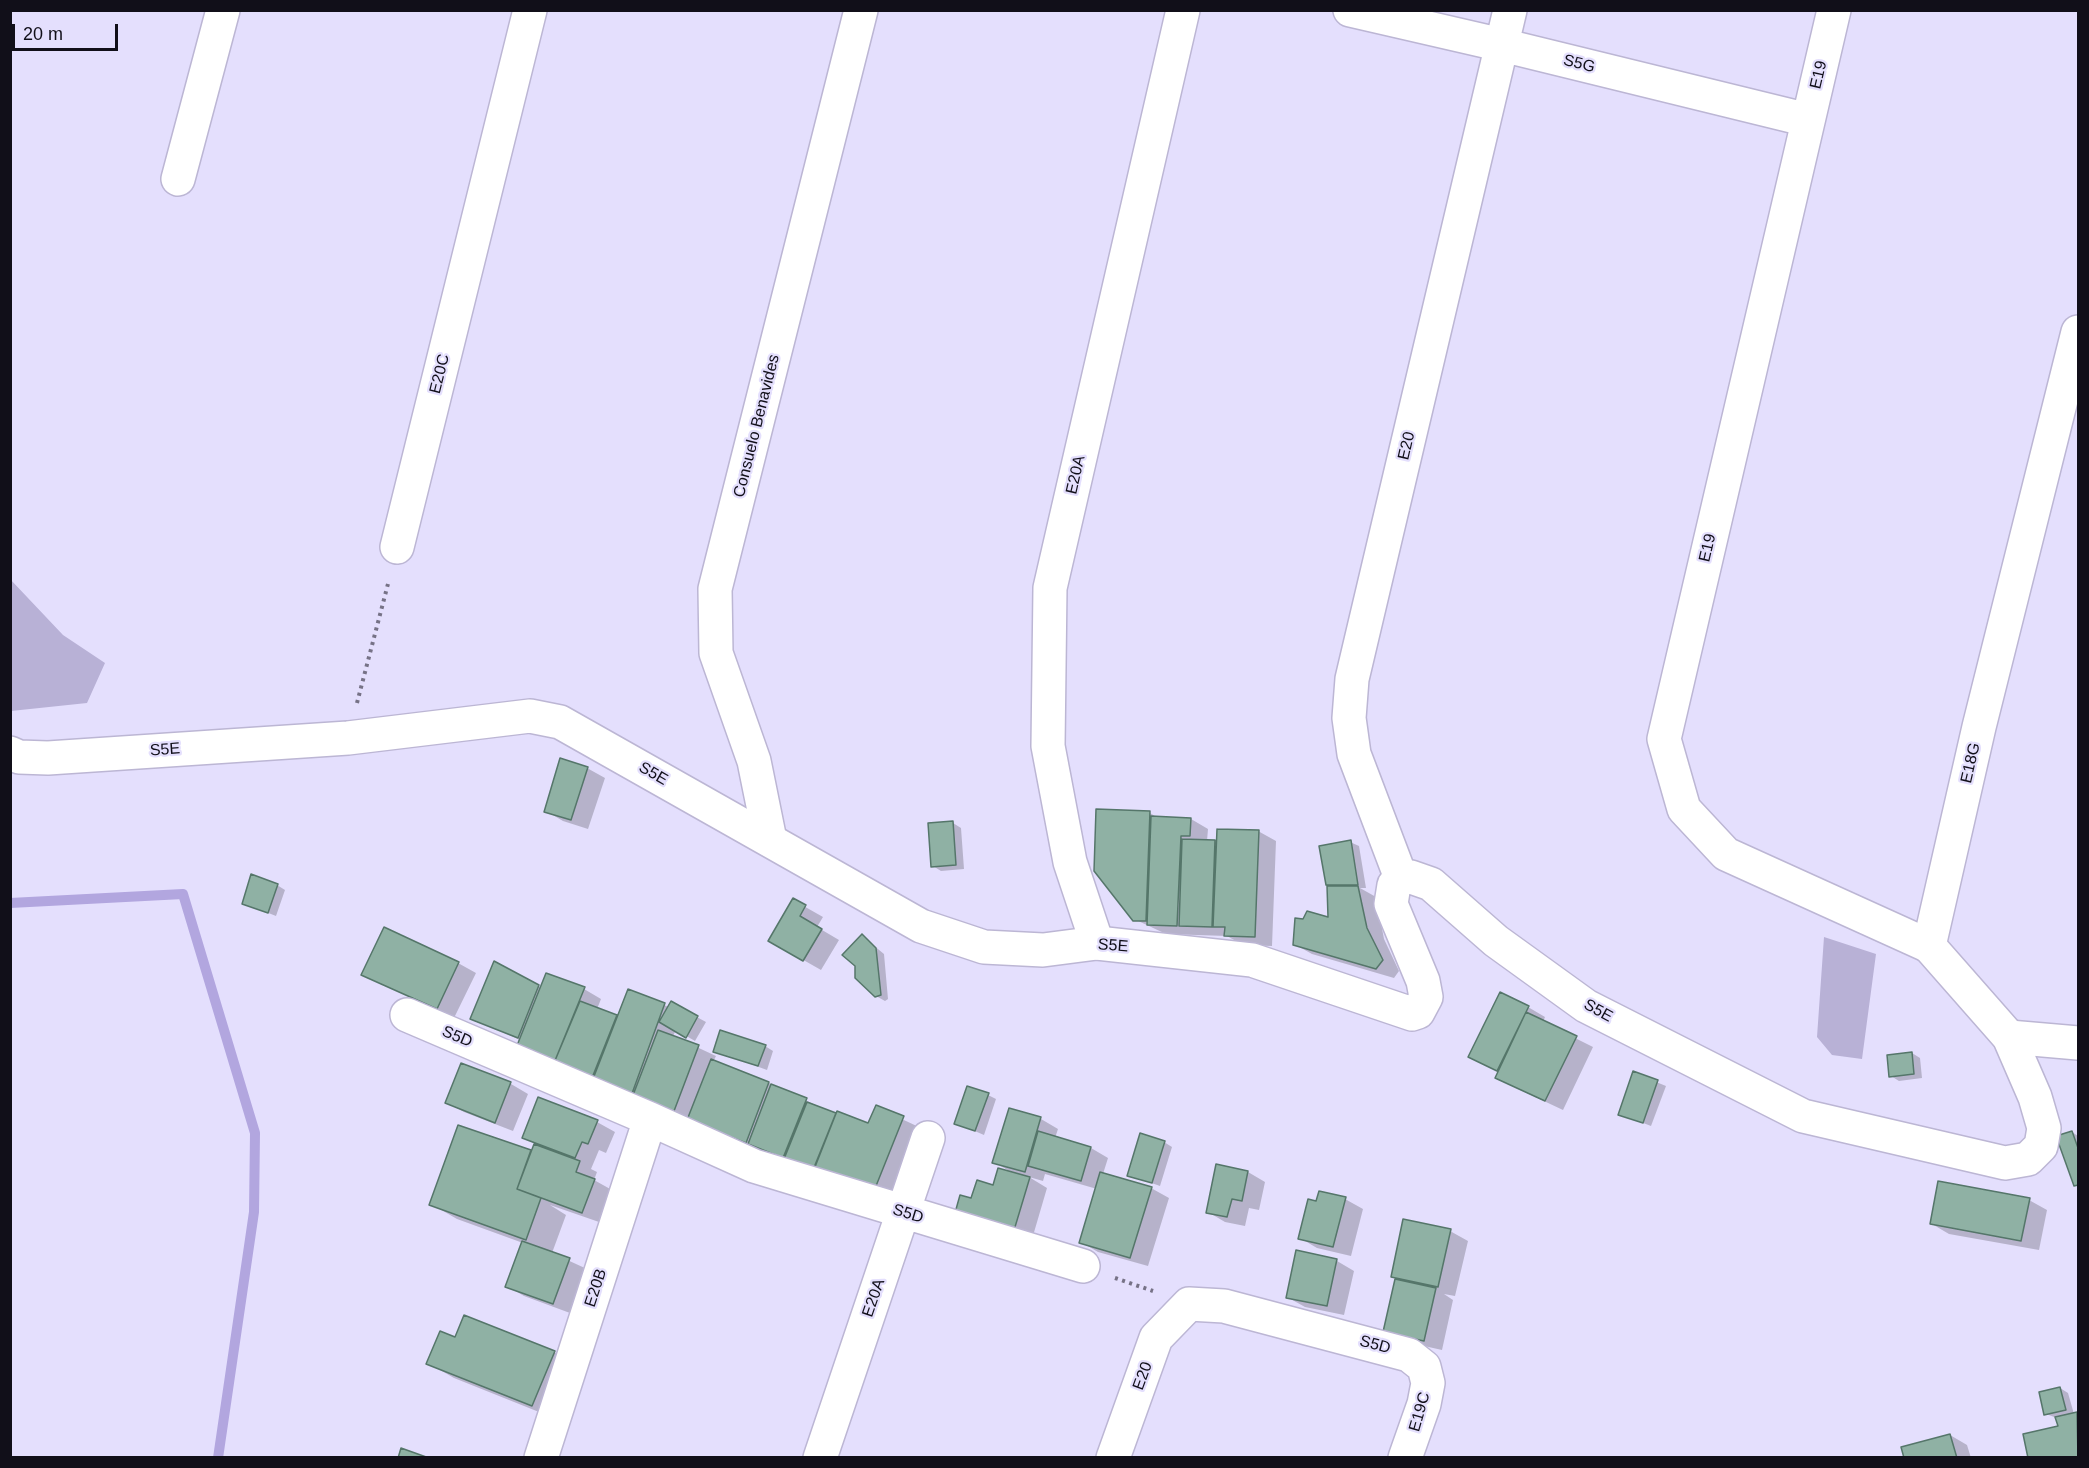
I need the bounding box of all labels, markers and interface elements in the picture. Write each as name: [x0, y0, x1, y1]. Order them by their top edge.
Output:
scale bar: [15, 12, 122, 50]
text: 20 m: [23, 24, 63, 44]
street label: S5G: [1561, 51, 1597, 77]
street label: E19: [1806, 59, 1832, 91]
street label: E20C: [426, 352, 454, 396]
street label: Consuelo Benavides: [730, 352, 784, 500]
street label: E20: [1394, 430, 1420, 462]
street label: E20A: [1062, 454, 1090, 496]
street label: E19: [1695, 532, 1721, 564]
street label: S5E: [149, 739, 181, 761]
street label: E18G: [1957, 741, 1985, 785]
street label: S5E: [635, 758, 671, 790]
street label: S5E: [1097, 935, 1129, 957]
street label: S5E: [1580, 995, 1616, 1027]
street label: S5D: [439, 1022, 475, 1052]
street label: S5D: [890, 1200, 926, 1228]
street label: E20B: [581, 1266, 611, 1310]
street label: E20A: [859, 1276, 889, 1320]
street label: S5D: [1357, 1332, 1393, 1358]
street label: E20: [1129, 1359, 1157, 1393]
street label: E19C: [1405, 1390, 1435, 1434]

